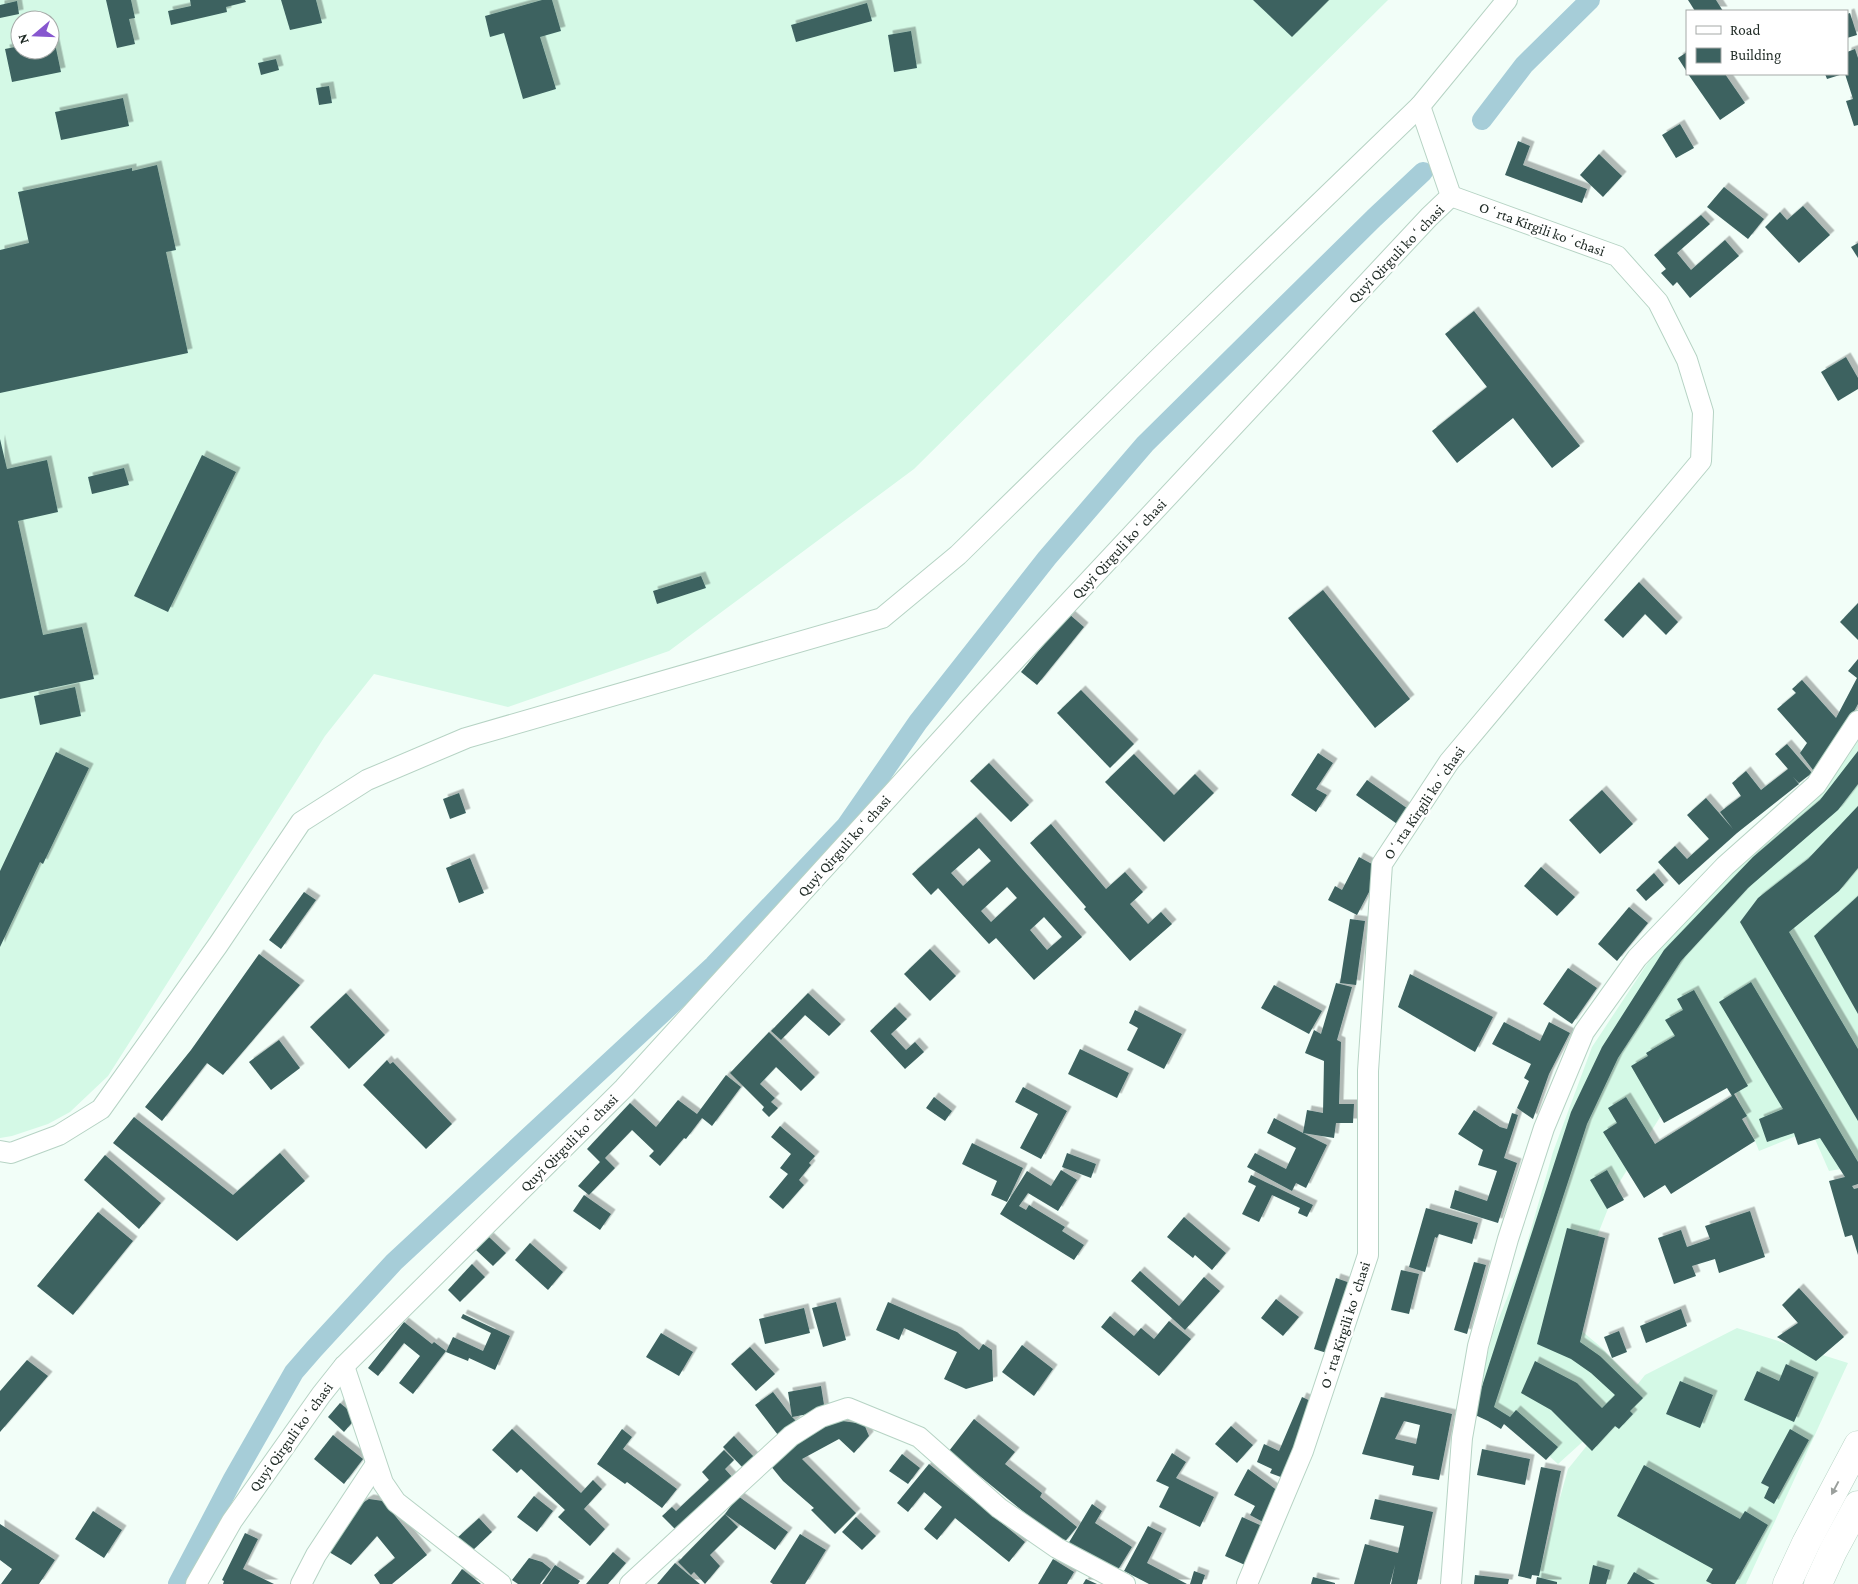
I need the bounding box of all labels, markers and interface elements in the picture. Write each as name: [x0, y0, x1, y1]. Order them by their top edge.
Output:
north arrow: [10, 10, 60, 60]
legend: [1686, 10, 1848, 75]
text: Road: [1730, 22, 1761, 38]
text: N: [13, 32, 32, 46]
text: Building: [1730, 47, 1781, 64]
street label: Oʻrta Kirgili koʻchasi: [1477, 199, 1607, 260]
street label: Quyi Qirguli koʻchasi: [1345, 201, 1448, 307]
street label: Quyi Qirguli koʻchasi: [1069, 496, 1170, 603]
street label: Oʻrta Kirgili koʻchasi: [1380, 744, 1469, 863]
street label: Quyi Qirguli koʻchasi: [794, 792, 895, 901]
street label: Quyi Qirguli koʻchasi: [517, 1091, 622, 1196]
street label: Oʻrta Kirgili koʻchasi: [1317, 1259, 1374, 1391]
street label: Quyi Qirguli koʻchasi: [246, 1379, 337, 1495]
one-way arrow: [1831, 1481, 1839, 1496]

